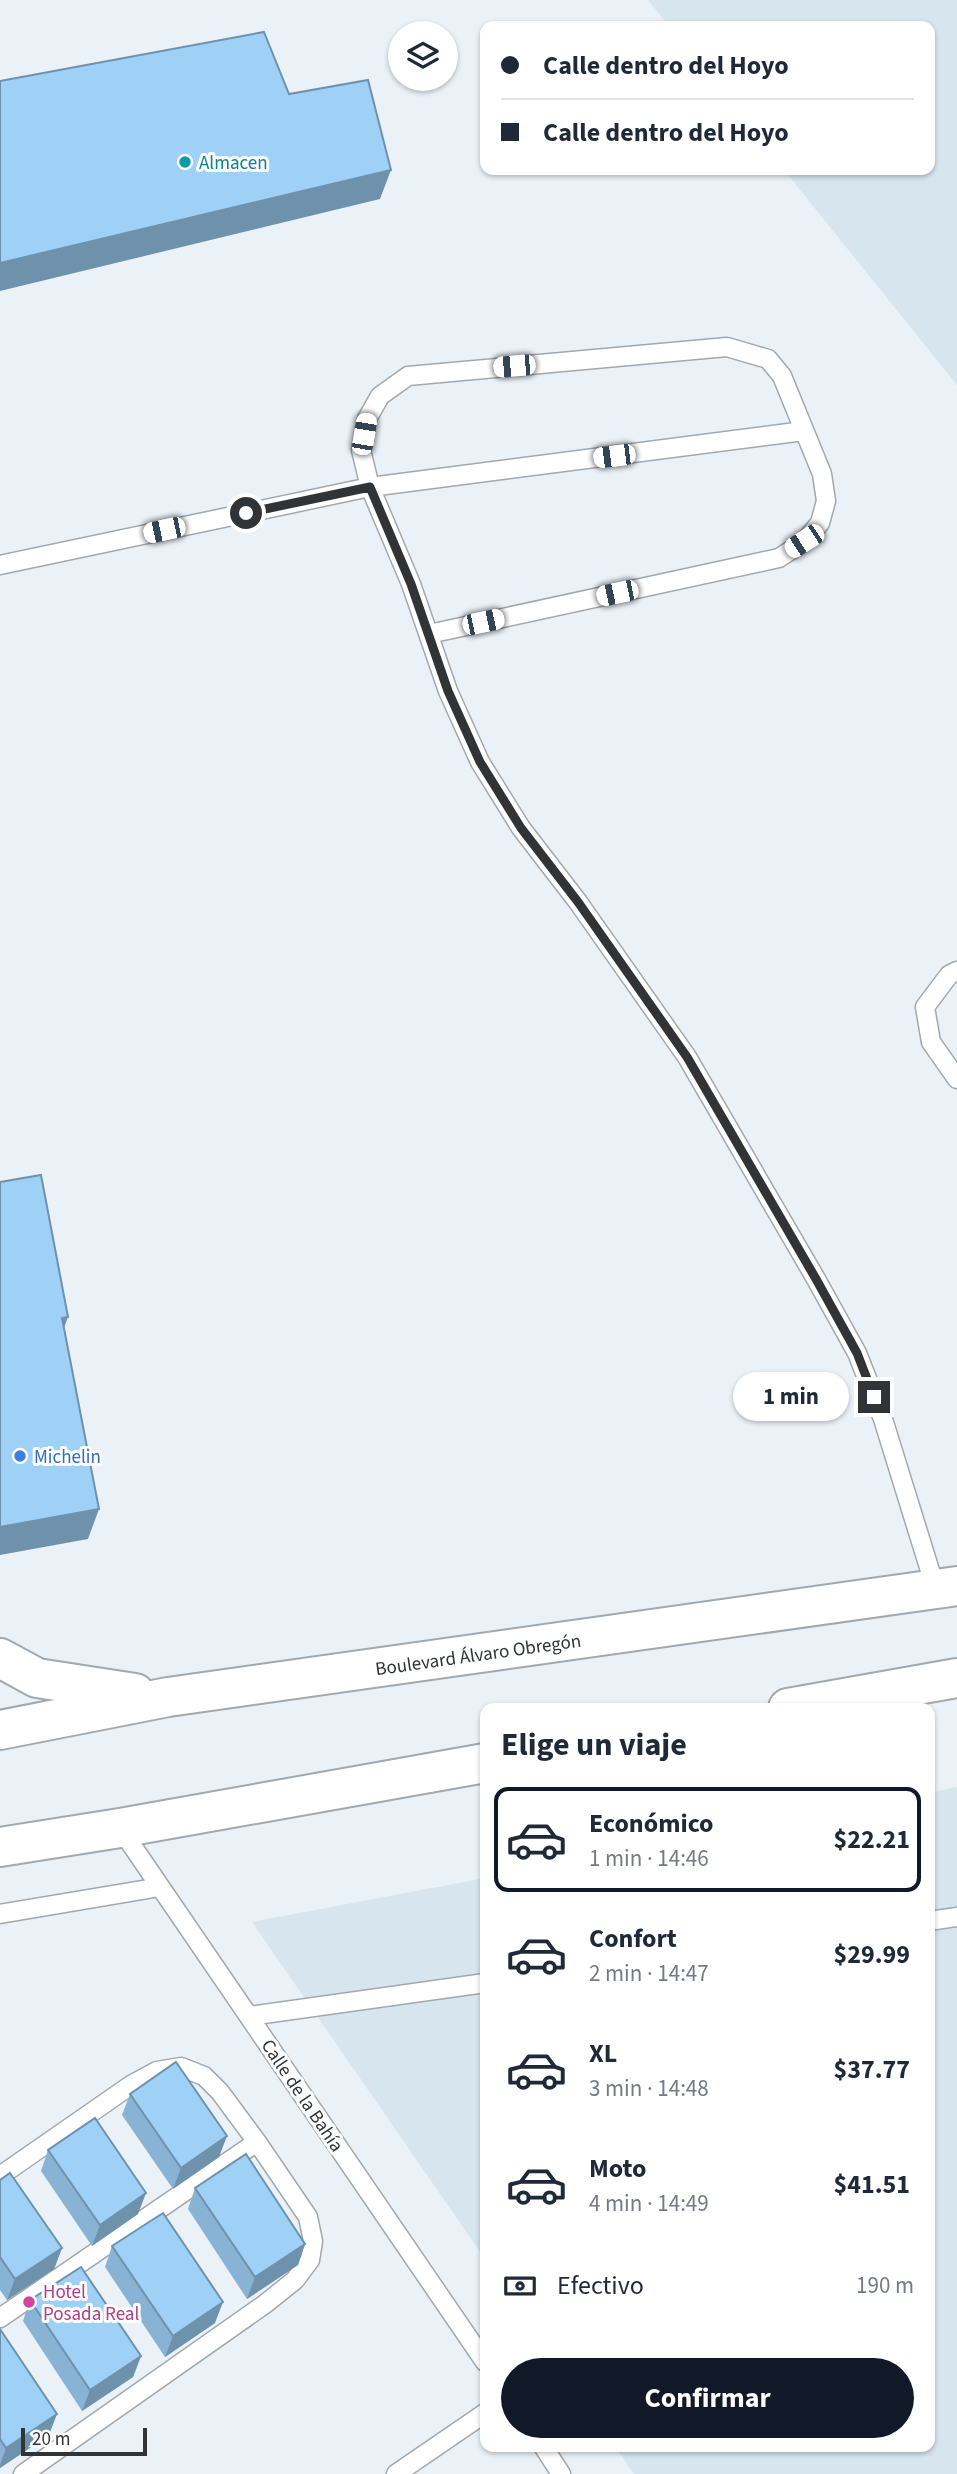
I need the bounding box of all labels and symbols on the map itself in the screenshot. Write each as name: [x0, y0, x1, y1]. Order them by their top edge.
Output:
place label: Almacen: [199, 150, 268, 177]
marker: Almacen: [177, 154, 193, 170]
car: [493, 354, 536, 378]
car: [351, 411, 378, 457]
car: [592, 443, 637, 469]
route start: [230, 497, 262, 529]
car: [142, 515, 187, 545]
car: [781, 521, 828, 561]
car: [595, 578, 640, 608]
car: [461, 607, 506, 637]
callout: 1 min: [734, 1372, 850, 1422]
route end: [858, 1381, 890, 1413]
place label: Michelin: [34, 1444, 101, 1471]
marker: Michelin: [12, 1448, 28, 1464]
street label: Boulevard Álvaro Obregón: [374, 1628, 583, 1683]
street label: Calle de la Bahía: [254, 2034, 349, 2158]
place label: Hotel Posada Real: [43, 2279, 139, 2328]
marker: Hotel Posada Real: [21, 2294, 37, 2310]
scale bar: [21, 2425, 147, 2457]

